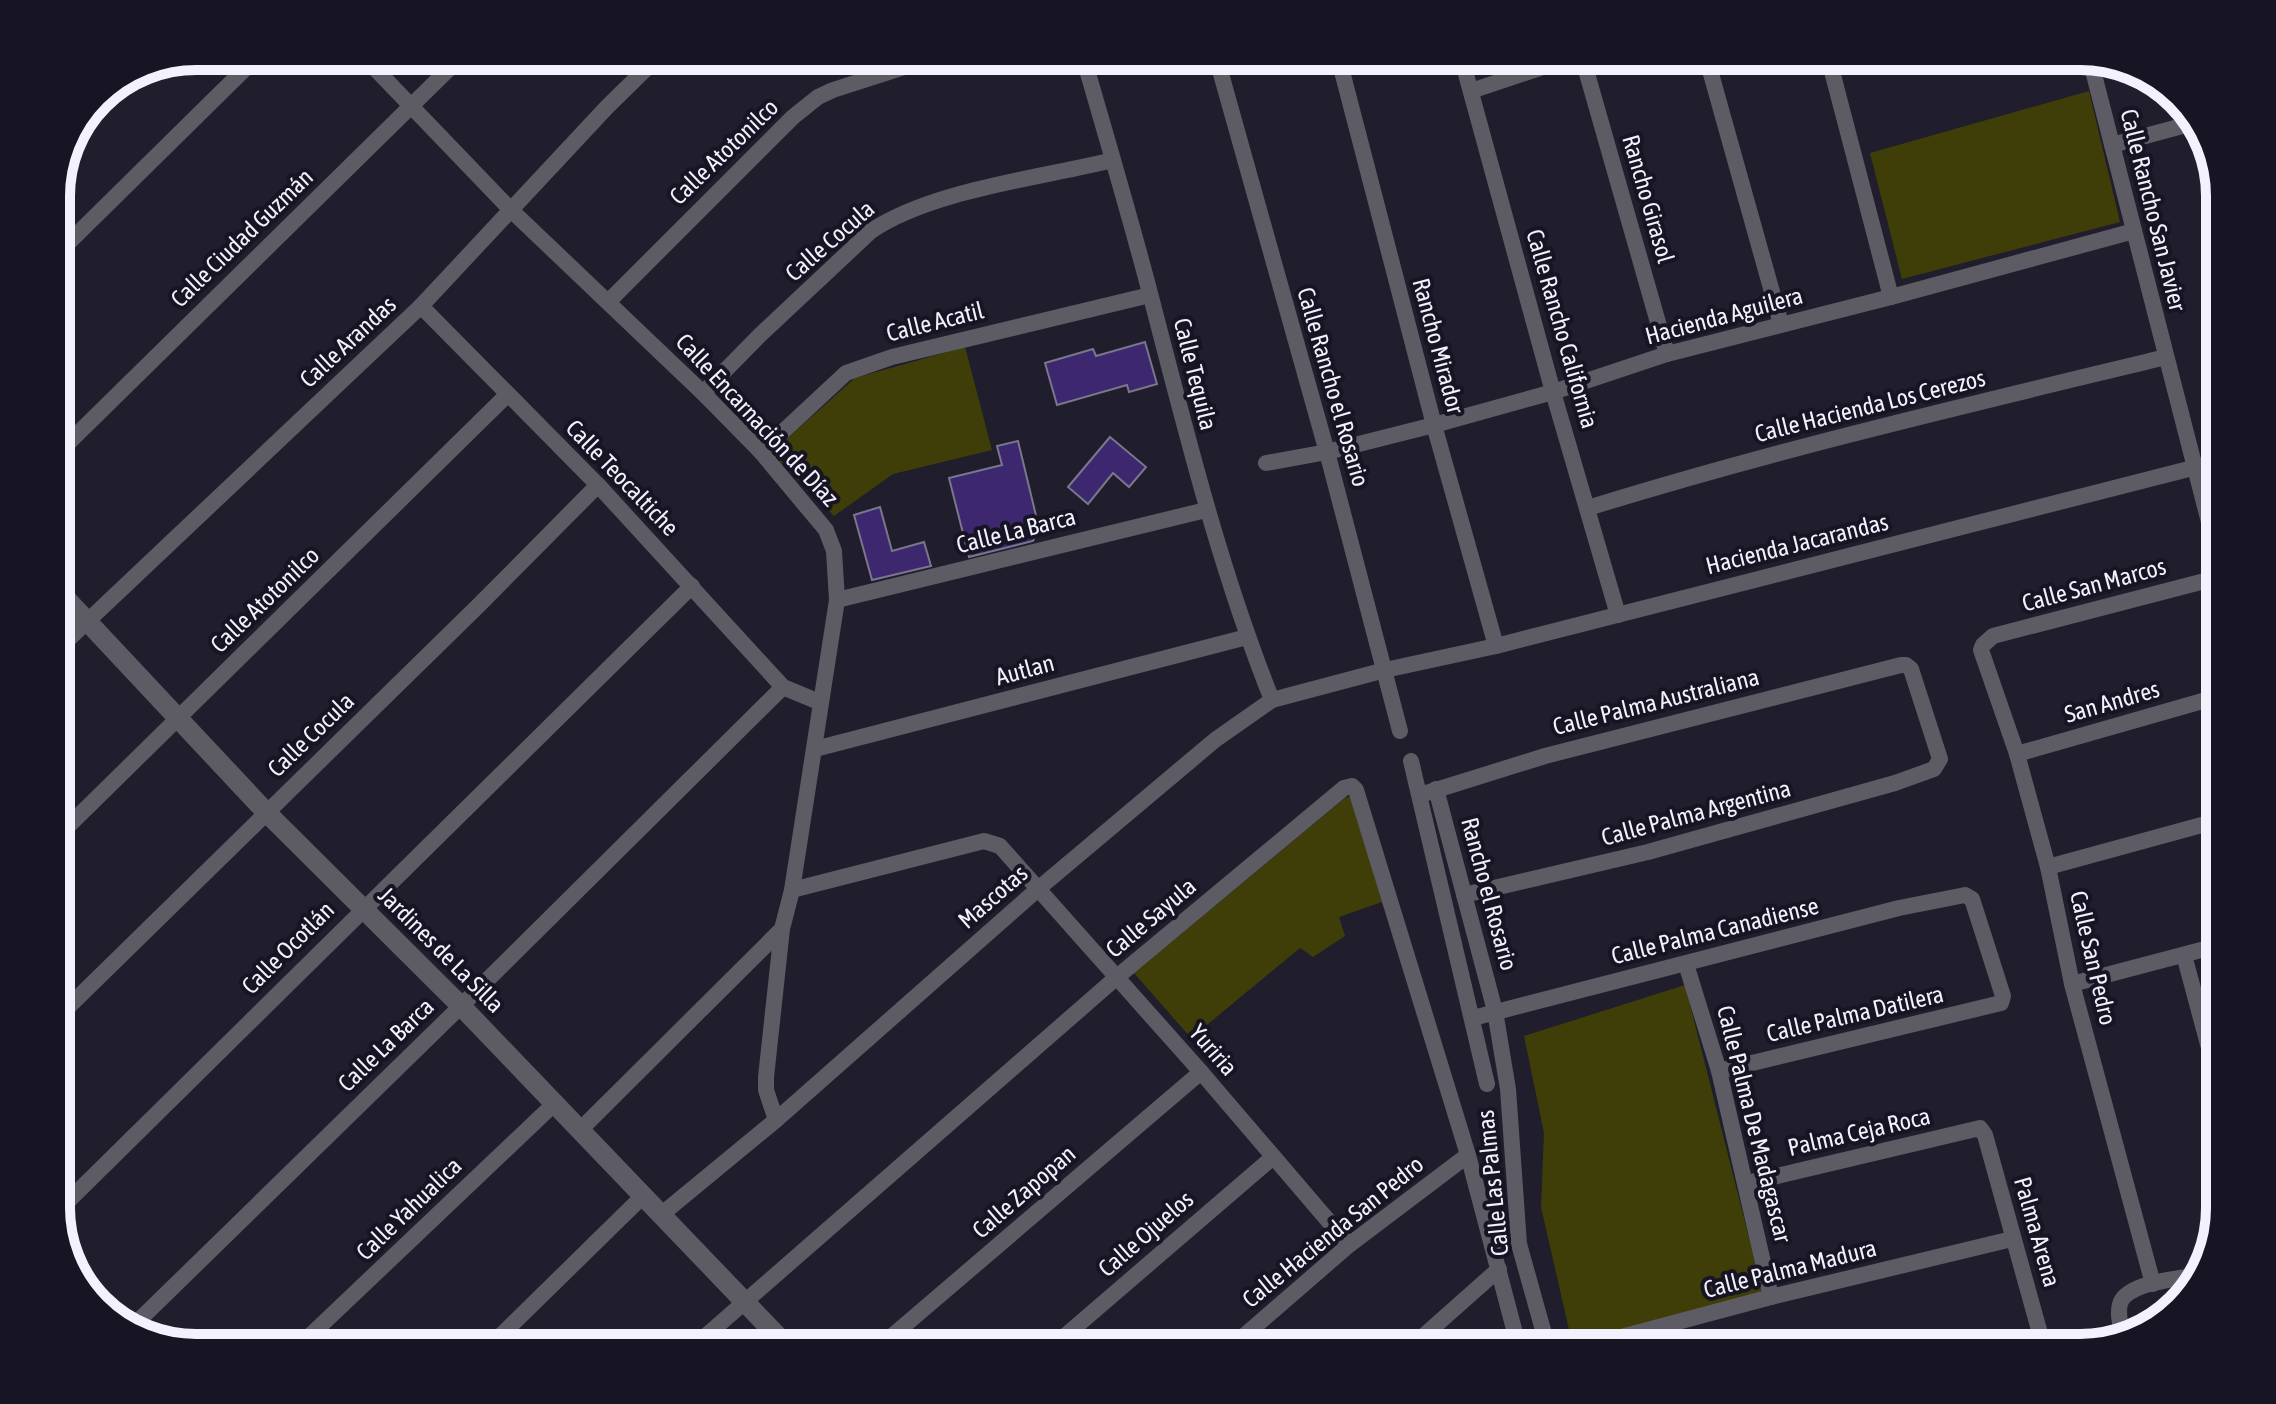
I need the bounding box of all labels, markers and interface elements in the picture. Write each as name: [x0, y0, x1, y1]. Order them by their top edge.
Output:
street label: Calle Atotonilco: [664, 93, 783, 210]
street label: Calle Rancho San Javier: [2115, 106, 2192, 314]
street label: Rancho Girasol: [1617, 132, 1680, 267]
street label: Calle Ciudad Guzmán: [165, 163, 318, 312]
street label: Calle Cocula: [780, 195, 880, 286]
street label: Calle Rancho California: [1521, 226, 1604, 431]
street label: Rancho Mirador: [1407, 275, 1470, 417]
street label: Hacienda Aguilera: [1642, 282, 1806, 350]
street label: Calle Rancho el Rosario: [1292, 284, 1375, 490]
street label: Calle Arandas: [294, 291, 401, 393]
street label: Calle Acatil: [883, 296, 987, 347]
street label: Calle Tequila: [1169, 315, 1222, 433]
street label: Calle Encarnación de Díaz: [671, 328, 844, 512]
street label: Calle Hacienda Los Cerezos: [1752, 364, 1988, 447]
street label: Calle Teocaltiche: [561, 414, 684, 541]
street label: Calle La Barca: [953, 503, 1078, 558]
street label: Hacienda Jacarandas: [1703, 508, 1891, 579]
street label: Calle Atotonilco: [205, 541, 324, 658]
street label: Calle San Marcos: [2019, 552, 2169, 617]
street label: Autlan: [993, 649, 1057, 690]
street label: Calle Palma Australiana: [1550, 663, 1762, 740]
street label: San Andres: [2061, 675, 2162, 728]
street label: Calle Cocula: [262, 687, 359, 782]
street label: Calle Palma Argentina: [1598, 774, 1793, 851]
street label: Rancho el Rosario: [1456, 814, 1523, 973]
street label: Mascotas: [953, 859, 1033, 934]
street label: Calle Sayula: [1100, 872, 1201, 963]
street label: Jardines de La Silla: [373, 881, 510, 1018]
street label: Calle San Pedro: [2065, 888, 2122, 1028]
street label: Calle Palma Canadiense: [1608, 892, 1821, 969]
street label: Calle Ocotlán: [236, 896, 339, 999]
street label: Calle Palma Datilera: [1764, 980, 1946, 1047]
street label: Calle La Barca: [332, 993, 439, 1097]
street label: Calle Palma De Madagascar: [1712, 1003, 1797, 1246]
street label: Yuriria: [1184, 1019, 1243, 1081]
street label: Palma Ceja Roca: [1785, 1102, 1933, 1161]
street label: Calle Las Palmas: [1471, 1109, 1514, 1257]
street label: Calle Zapopan: [967, 1140, 1081, 1244]
street label: Calle Hacienda San Pedro: [1237, 1150, 1428, 1313]
street label: Calle Yahualica: [351, 1152, 467, 1265]
street label: Palma Arena: [2009, 1174, 2066, 1290]
street label: Calle Ojuelos: [1093, 1185, 1199, 1282]
street label: Calle Palma Madura: [1701, 1234, 1879, 1303]

